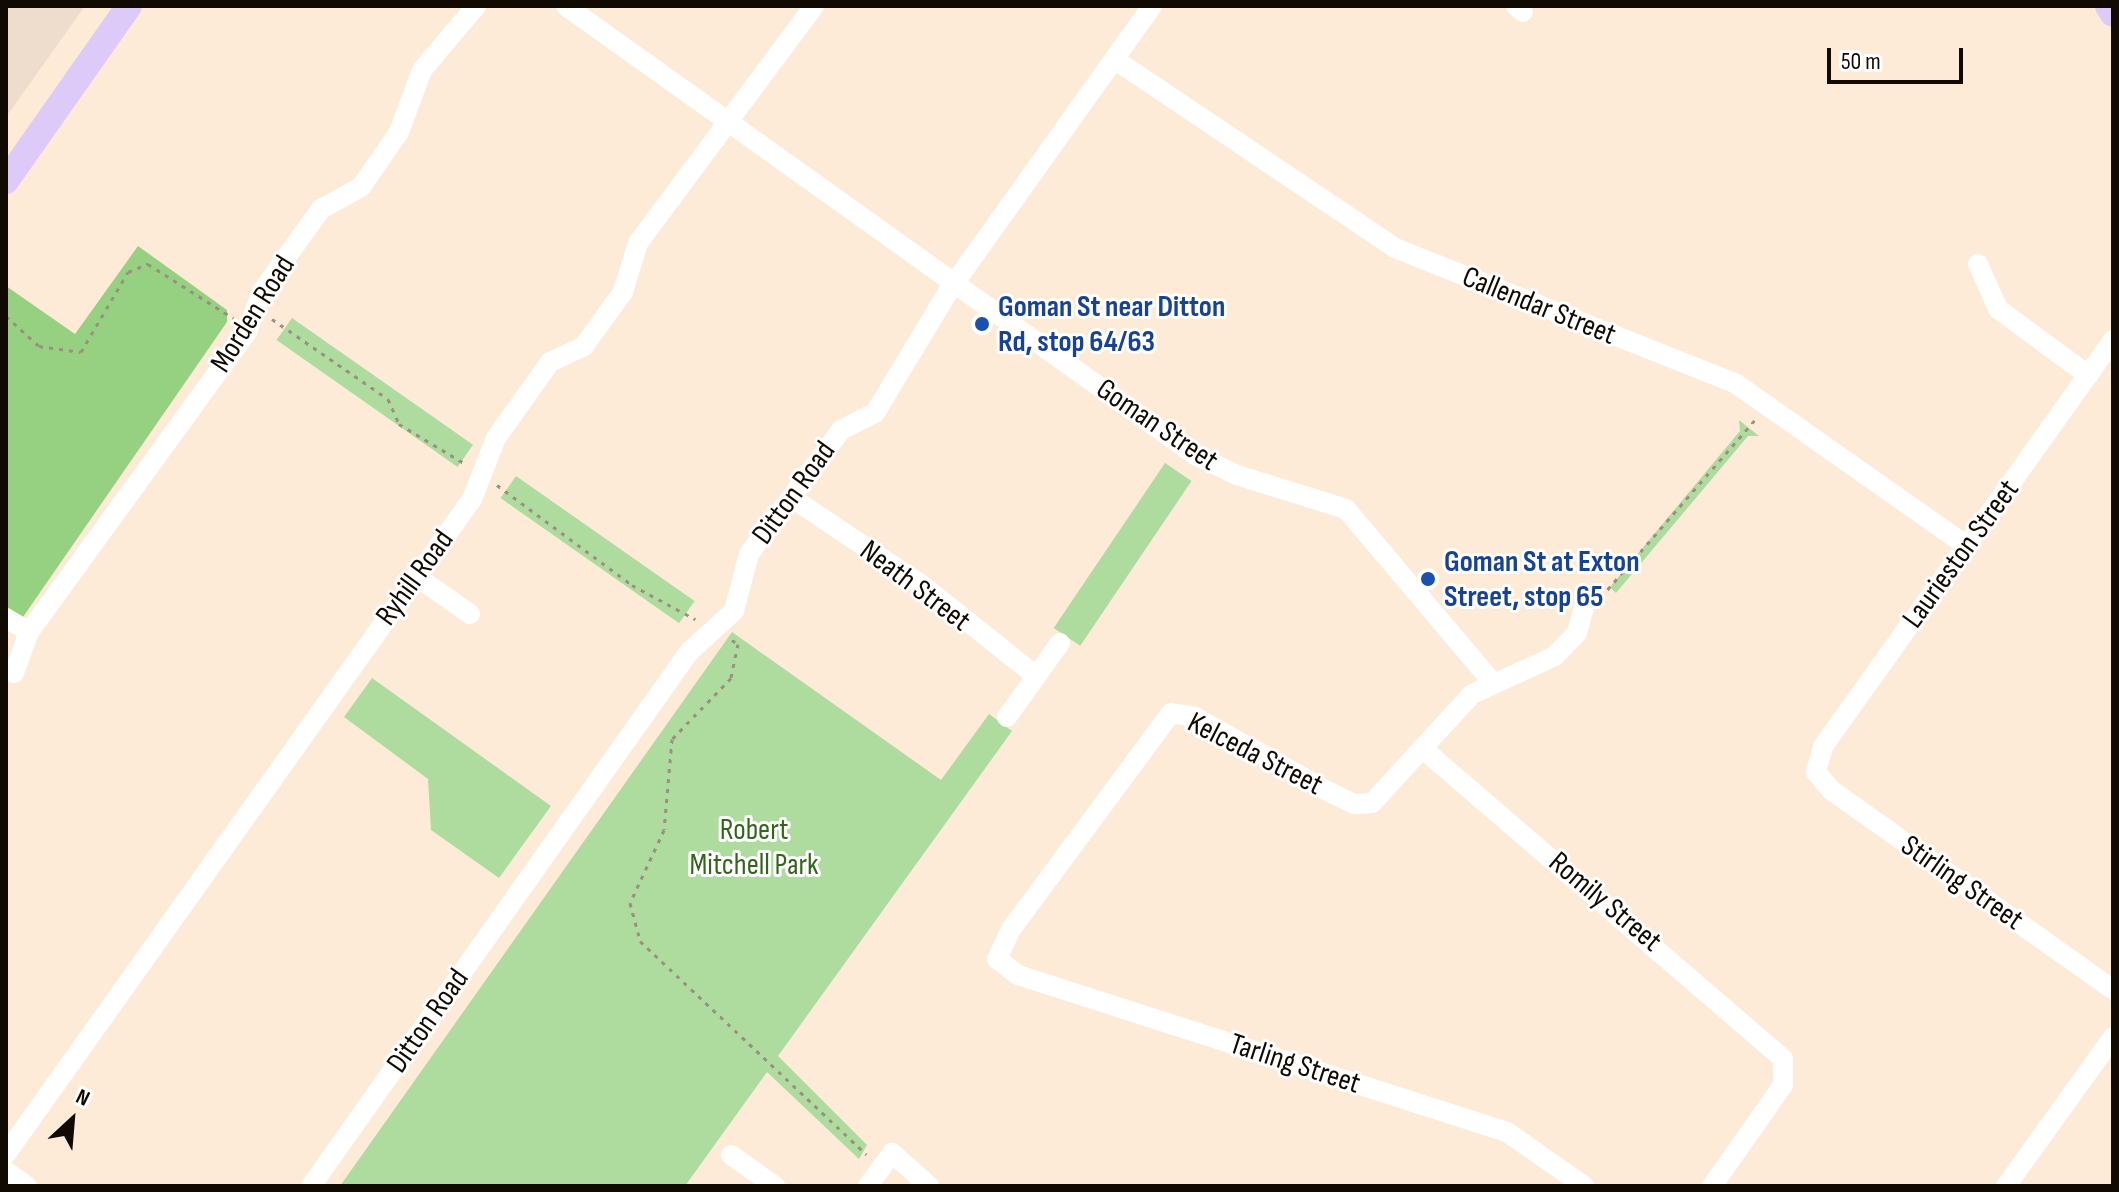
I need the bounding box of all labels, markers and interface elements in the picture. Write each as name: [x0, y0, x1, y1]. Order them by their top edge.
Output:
scale bar: [1831, 32, 1967, 82]
text: 50 m: [1841, 47, 1881, 76]
street label: Morden Road: [203, 249, 303, 379]
street label: Callendar Street: [1457, 259, 1621, 353]
place label: Goman St near Ditton Rd, stop 64/63: [998, 289, 1225, 360]
marker: Goman St near Ditton Rd, stop 64/63: [973, 315, 991, 333]
street label: Goman Street: [1089, 371, 1225, 479]
street label: Ditton Road: [745, 435, 843, 551]
street label: Laurieston Street: [1895, 473, 2027, 635]
street label: Ryhill Road: [368, 523, 462, 633]
street label: Neath Street: [853, 533, 977, 639]
place label: Goman St at Exton Street, stop 65: [1444, 544, 1640, 614]
marker: Goman St at Exton Street, stop 65: [1419, 570, 1437, 588]
street label: Kelceda Street: [1181, 705, 1329, 803]
park label: Robert Mitchell Park: [689, 812, 819, 882]
street label: Stirling Street: [1894, 828, 2030, 938]
street label: Romily Street: [1541, 844, 1669, 960]
street label: Ditton Road: [379, 962, 477, 1080]
street label: Tarling Street: [1225, 1026, 1365, 1102]
north arrow: [32, 1080, 112, 1160]
text: N: [72, 1083, 94, 1113]

